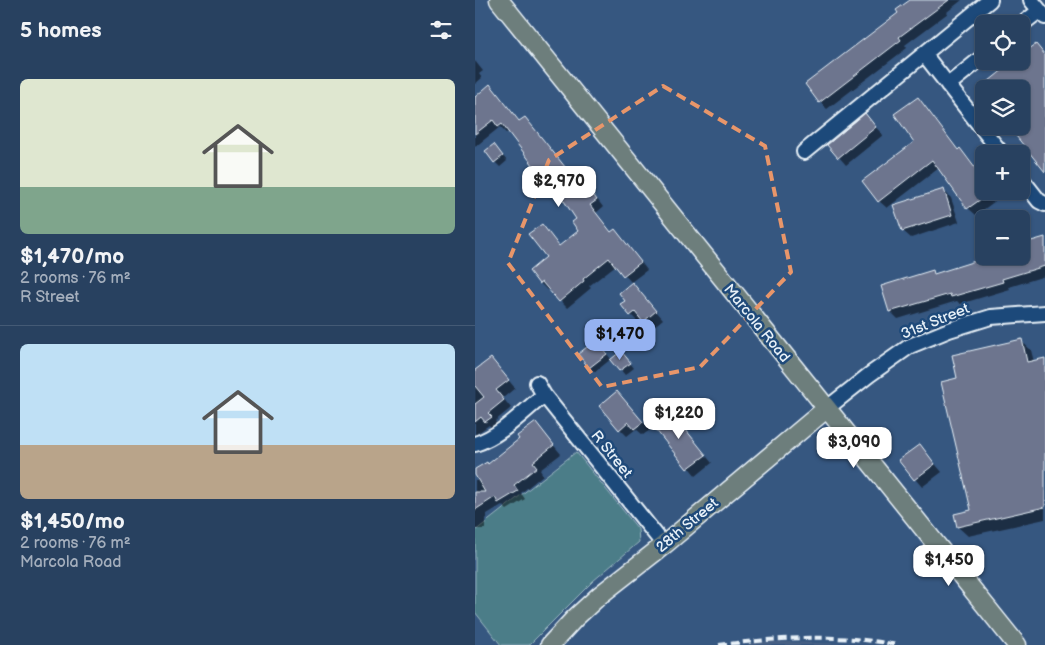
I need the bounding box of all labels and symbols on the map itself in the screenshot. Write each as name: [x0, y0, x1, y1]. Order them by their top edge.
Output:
pin: $2,970: [518, 166, 600, 208]
street label: Marcola Road: [719, 280, 794, 366]
street label: 31st Street: [898, 299, 972, 344]
pin: $1,470: [579, 318, 661, 361]
pin: $1,220: [638, 398, 720, 440]
pin: $3,090: [813, 426, 895, 469]
street label: R Street: [587, 427, 637, 482]
street label: 28th Street: [652, 494, 723, 557]
pin: $1,450: [908, 544, 990, 587]

